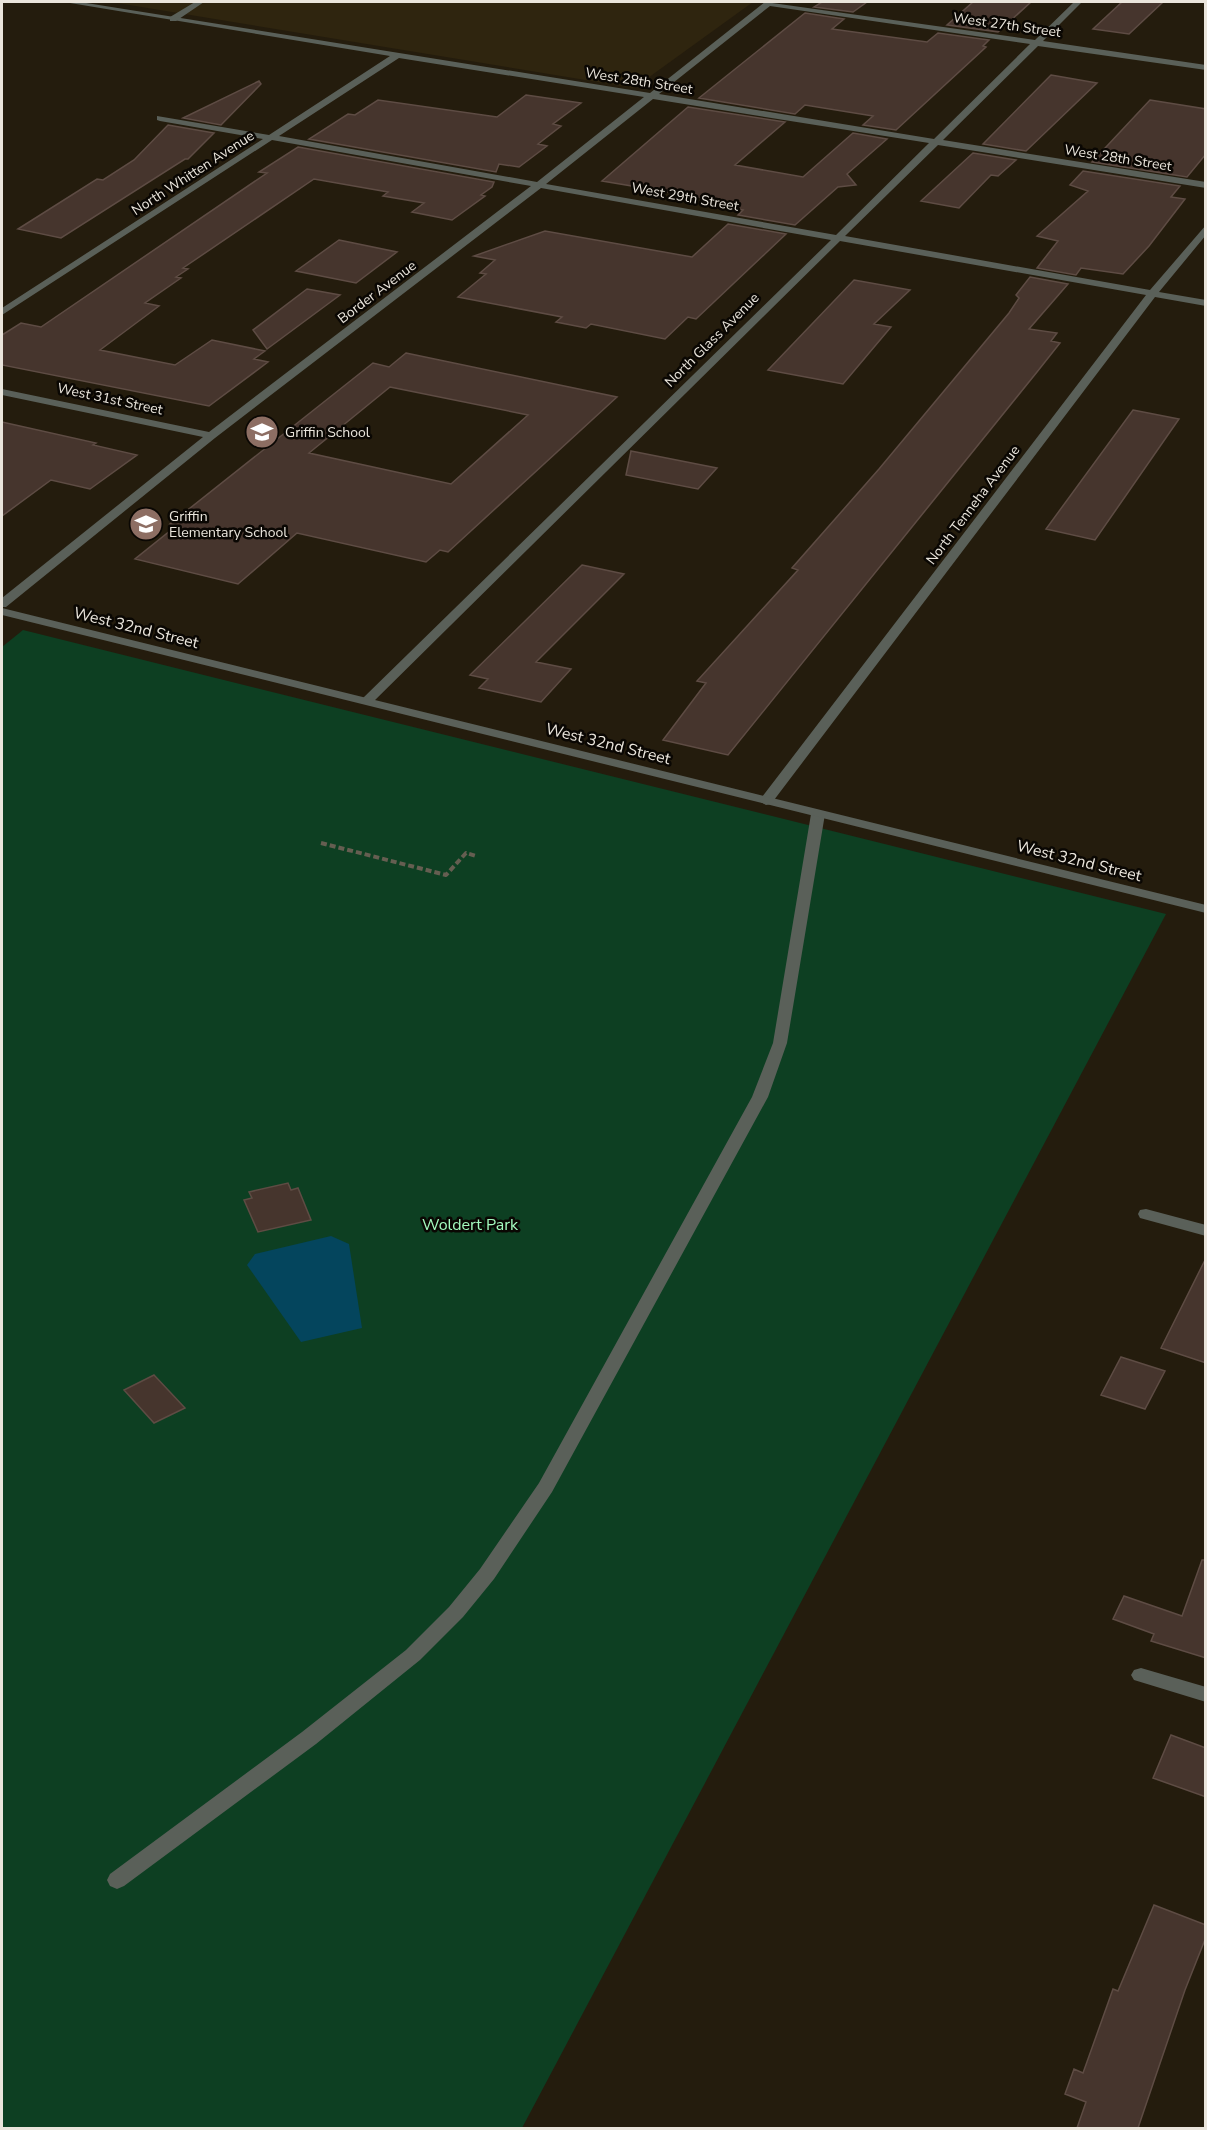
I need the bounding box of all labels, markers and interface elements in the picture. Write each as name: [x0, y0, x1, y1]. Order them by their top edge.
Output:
street label: West 27th Street: [952, 8, 1062, 42]
street label: West 28th Street: [584, 63, 694, 99]
street label: North Whitten Avenue: [128, 126, 258, 220]
street label: West 28th Street: [1063, 140, 1173, 176]
street label: West 29th Street: [630, 178, 740, 216]
street label: Border Avenue: [334, 256, 420, 328]
street label: North Glass Avenue: [661, 289, 763, 391]
street label: West 31st Street: [56, 379, 165, 419]
school or university icon: Griffin School: [244, 414, 280, 450]
place label: Griffin School: [285, 423, 371, 442]
street label: North Tenneha Avenue: [922, 441, 1024, 569]
school or university icon: Griffin Elementary School: [128, 506, 164, 542]
place label: Griffin Elementary School: [169, 507, 288, 542]
street label: West 32nd Street: [71, 602, 201, 654]
street label: West 32nd Street: [543, 718, 673, 770]
street label: West 32nd Street: [1014, 835, 1144, 887]
park label: Woldert Park: [422, 1214, 519, 1236]

